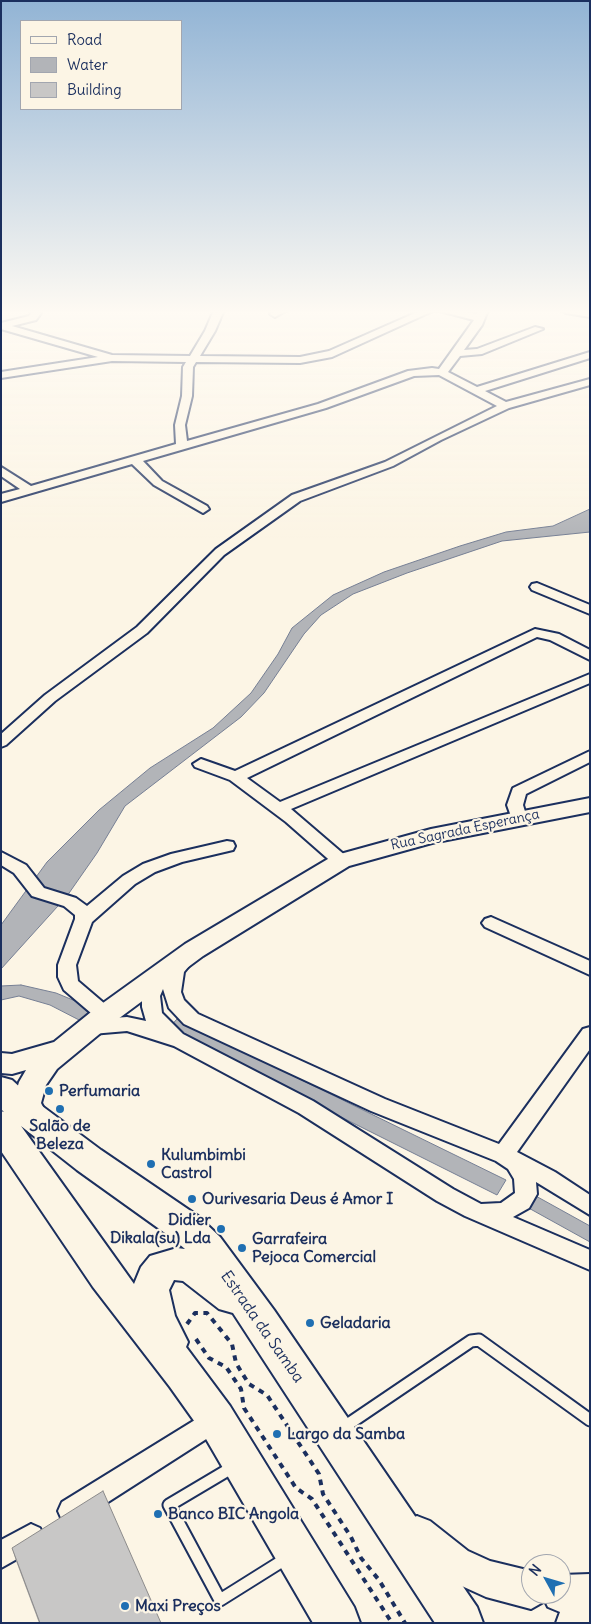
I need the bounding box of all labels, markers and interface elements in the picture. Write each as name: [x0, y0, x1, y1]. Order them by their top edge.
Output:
legend: [20, 20, 182, 110]
text: Road: [67, 30, 102, 49]
text: Water: [67, 55, 108, 74]
text: Building: [67, 80, 122, 99]
street label: Rua Sagrada Esperança: [389, 806, 541, 854]
place label: Perfumaria: [59, 1081, 140, 1101]
marker: Perfumaria: [43, 1085, 55, 1097]
marker: Salão de Beleza: [54, 1103, 66, 1115]
place label: Salão de Beleza: [29, 1116, 91, 1154]
place label: Kulumbimbi Castrol: [161, 1145, 246, 1183]
marker: Kulumbimbi Castrol: [145, 1158, 157, 1170]
place label: Ourivesaria Deus é Amor I: [202, 1189, 393, 1209]
marker: Ourivesaria Deus é Amor I: [186, 1193, 198, 1205]
place label: Didier Dikala(su) Lda: [110, 1210, 211, 1248]
marker: Didier Dikala(su) Lda: [215, 1223, 227, 1235]
place label: Garrafeira Pejoca Comercial: [252, 1229, 376, 1267]
marker: Garrafeira Pejoca Comercial: [236, 1242, 248, 1254]
street label: Estrada da Samba: [216, 1267, 308, 1387]
place label: Geladaria: [320, 1313, 391, 1333]
marker: Geladaria: [304, 1317, 316, 1329]
place label: Largo da Samba: [287, 1424, 405, 1444]
marker: Largo da Samba: [271, 1428, 283, 1440]
place label: Banco BIC Angola: [168, 1504, 299, 1524]
marker: Banco BIC Angola: [152, 1508, 164, 1520]
north arrow: [521, 1554, 571, 1604]
text: N: [525, 1561, 545, 1580]
place label: Maxi Preços: [135, 1596, 221, 1616]
marker: Maxi Preços: [119, 1600, 131, 1612]

